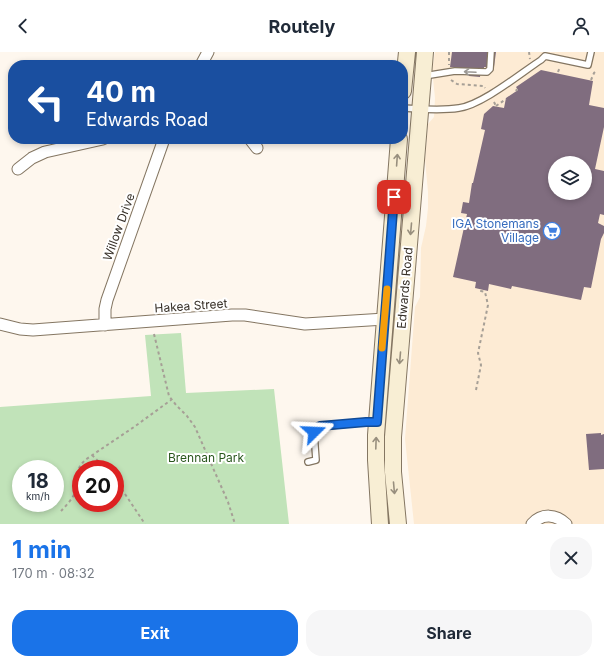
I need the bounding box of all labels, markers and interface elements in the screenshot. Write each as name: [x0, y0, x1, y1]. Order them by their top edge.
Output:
icon: back: [12, 15, 34, 37]
icon: person: [570, 15, 592, 37]
text: Routely: [269, 16, 335, 37]
one-way arrow: [464, 68, 477, 75]
text: 40 m: [86, 75, 156, 109]
icon: left: [20, 76, 72, 128]
text: Edwards Road: [86, 109, 208, 130]
one-way arrow: [394, 154, 401, 167]
map controls: [548, 156, 592, 200]
button: layers: [548, 156, 592, 200]
pin: [377, 180, 411, 214]
icon: arrive: [383, 186, 405, 208]
street label: Willow Drive: [99, 191, 138, 263]
place label: IGA Stonemans Village: [452, 216, 539, 245]
supermarket icon: IGA Stonemans Village: [542, 221, 562, 241]
one-way arrow: [407, 222, 414, 235]
street label: Edwards Road: [393, 247, 416, 329]
street label: Hakea Street: [154, 295, 228, 316]
one-way arrow: [396, 351, 403, 364]
position arrow: [293, 411, 335, 453]
one-way arrow: [372, 437, 380, 450]
park label: Brennan Park: [168, 450, 245, 465]
speed limit sign: 20: [72, 460, 124, 512]
text: 18: [27, 469, 49, 493]
one-way arrow: [390, 481, 398, 494]
text: km/h: [26, 490, 50, 502]
text: 1 min: [12, 535, 71, 564]
button: close: [550, 537, 592, 579]
text: 170 m · 08:32: [12, 565, 95, 581]
button: Exit: [12, 610, 298, 656]
button: Share: [306, 610, 592, 656]

